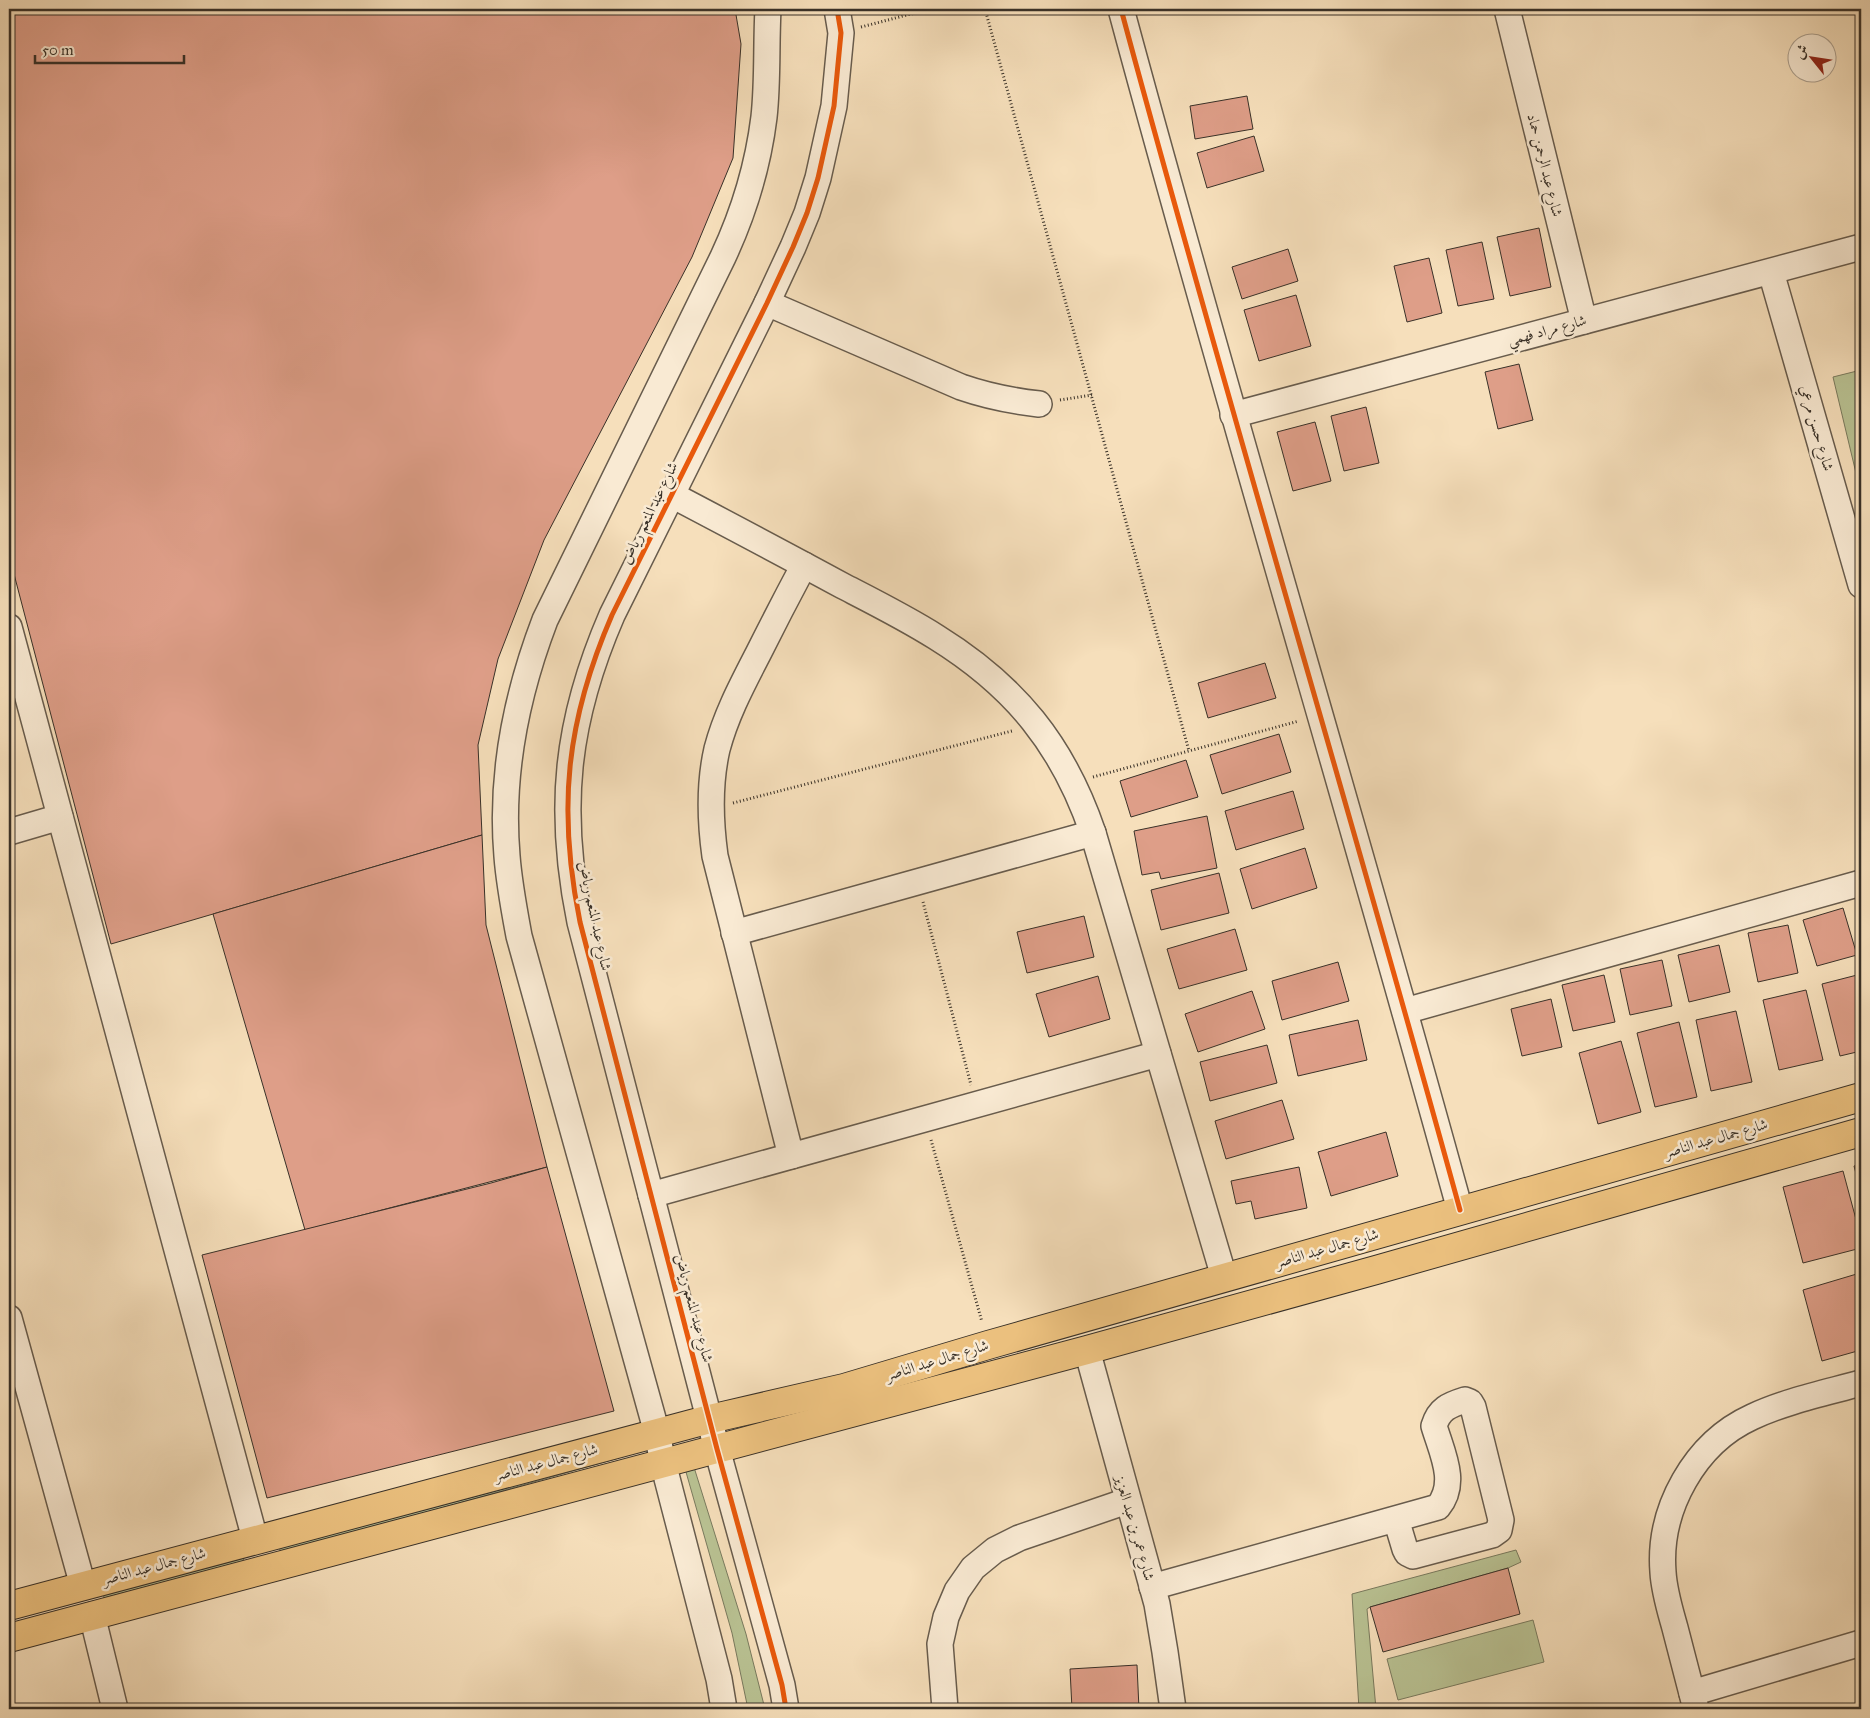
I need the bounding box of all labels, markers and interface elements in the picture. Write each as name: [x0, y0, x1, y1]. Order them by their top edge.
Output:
scale bar: [35, 32, 184, 64]
north arrow: [1788, 32, 1838, 82]
text: 50 m: [42, 41, 74, 59]
text: ش: [1790, 41, 1812, 62]
street label: شارع عبد الرحمن حماد: [1520, 111, 1567, 219]
street label: شارع مراد فهمي: [1506, 311, 1590, 354]
street label: شارع حسن مرعي: [1792, 383, 1838, 474]
street label: شارع عبد المنعم رياض: [616, 459, 686, 569]
street label: شارع عبد المنعم رياض: [570, 860, 615, 973]
street label: شارع جمال عبد الناصر: [1660, 1115, 1771, 1166]
street label: شارع جمال عبد الناصر: [1271, 1225, 1382, 1276]
street label: شارع عبد المنعم رياض: [666, 1252, 717, 1365]
street label: شارع جمال عبد الناصر: [882, 1336, 992, 1389]
street label: شارع جمال عبد الناصر: [490, 1440, 601, 1489]
street label: شارع عمر بن عبد العزيز: [1107, 1471, 1159, 1584]
street label: شارع جمال عبد الناصر: [98, 1544, 209, 1593]

